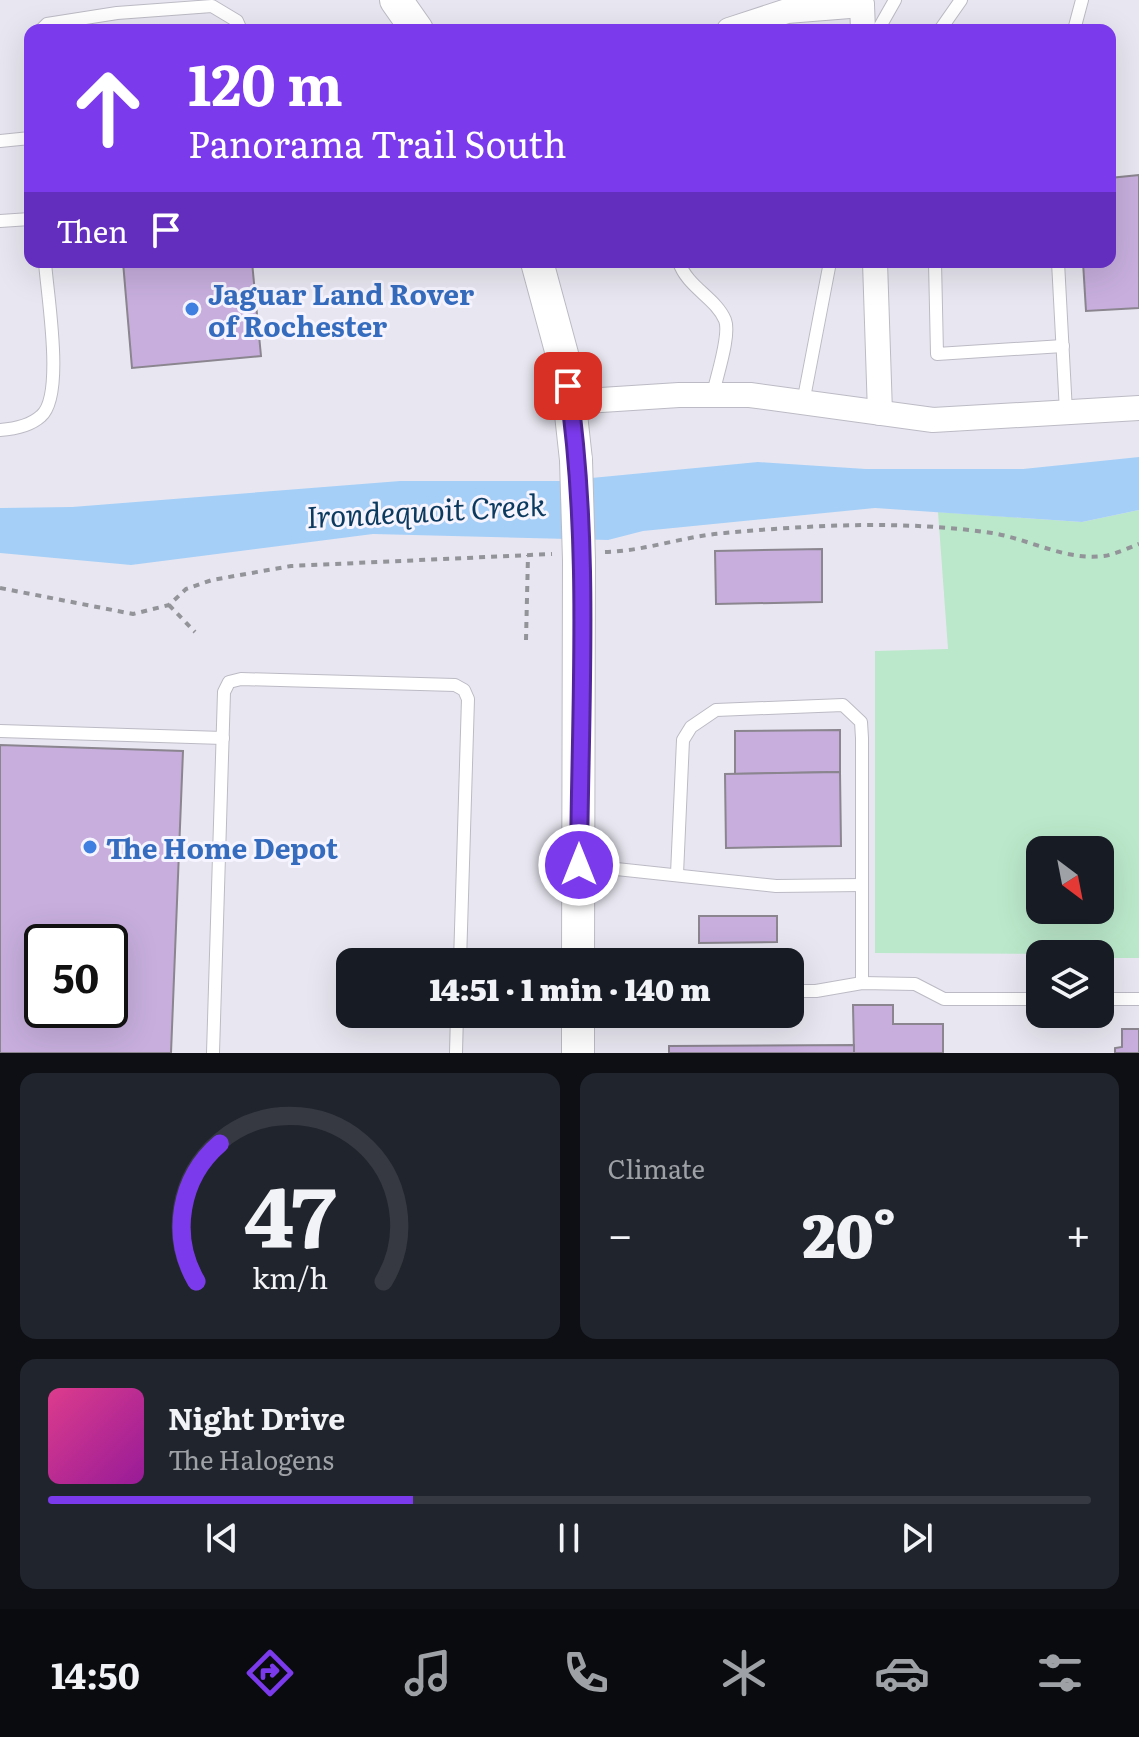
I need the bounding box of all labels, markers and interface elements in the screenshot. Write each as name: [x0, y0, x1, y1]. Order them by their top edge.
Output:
text: 120 m: [188, 40, 343, 123]
icon: ahead: [56, 56, 160, 160]
text: Panorama Trail South: [188, 116, 567, 169]
text: Then: [56, 208, 128, 252]
icon: arrive: [144, 208, 188, 252]
place label: Jaguar Land Rover of Rochester: [208, 272, 474, 346]
marker: Jaguar Land Rover of Rochester: [183, 300, 201, 318]
pin: [534, 352, 602, 420]
icon: arrive: [546, 364, 590, 408]
water label: Irondequoit Creek: [305, 481, 547, 537]
position arrow: [537, 823, 621, 907]
place label: The Home Depot: [106, 826, 339, 868]
north arrow: [1026, 836, 1114, 924]
map controls: [1026, 836, 1114, 1028]
marker: The Home Depot: [81, 838, 99, 856]
speed limit sign: 50: [24, 924, 128, 1028]
button: layers: [1026, 940, 1114, 1028]
text: 14:51 · 1 min · 140 m: [429, 966, 711, 1010]
text: Climate: [608, 1148, 705, 1187]
text: 47: [244, 1150, 336, 1274]
text: 20°: [802, 1187, 896, 1276]
text: −: [608, 1199, 633, 1265]
text: +: [1065, 1199, 1091, 1265]
text: km/h: [252, 1255, 328, 1298]
text: Night Drive: [168, 1395, 345, 1439]
text: The Halogens: [168, 1439, 334, 1478]
icon: previous: [200, 1516, 244, 1560]
icon: pause: [547, 1516, 591, 1560]
icon: next: [895, 1516, 939, 1560]
icon: directions: [242, 1645, 298, 1701]
icon: music: [400, 1645, 456, 1701]
icon: phone: [558, 1645, 614, 1701]
icon: climate: [716, 1645, 772, 1701]
icon: car: [874, 1645, 930, 1701]
icon: filters: [1032, 1645, 1088, 1701]
text: 14:50: [51, 1647, 140, 1700]

